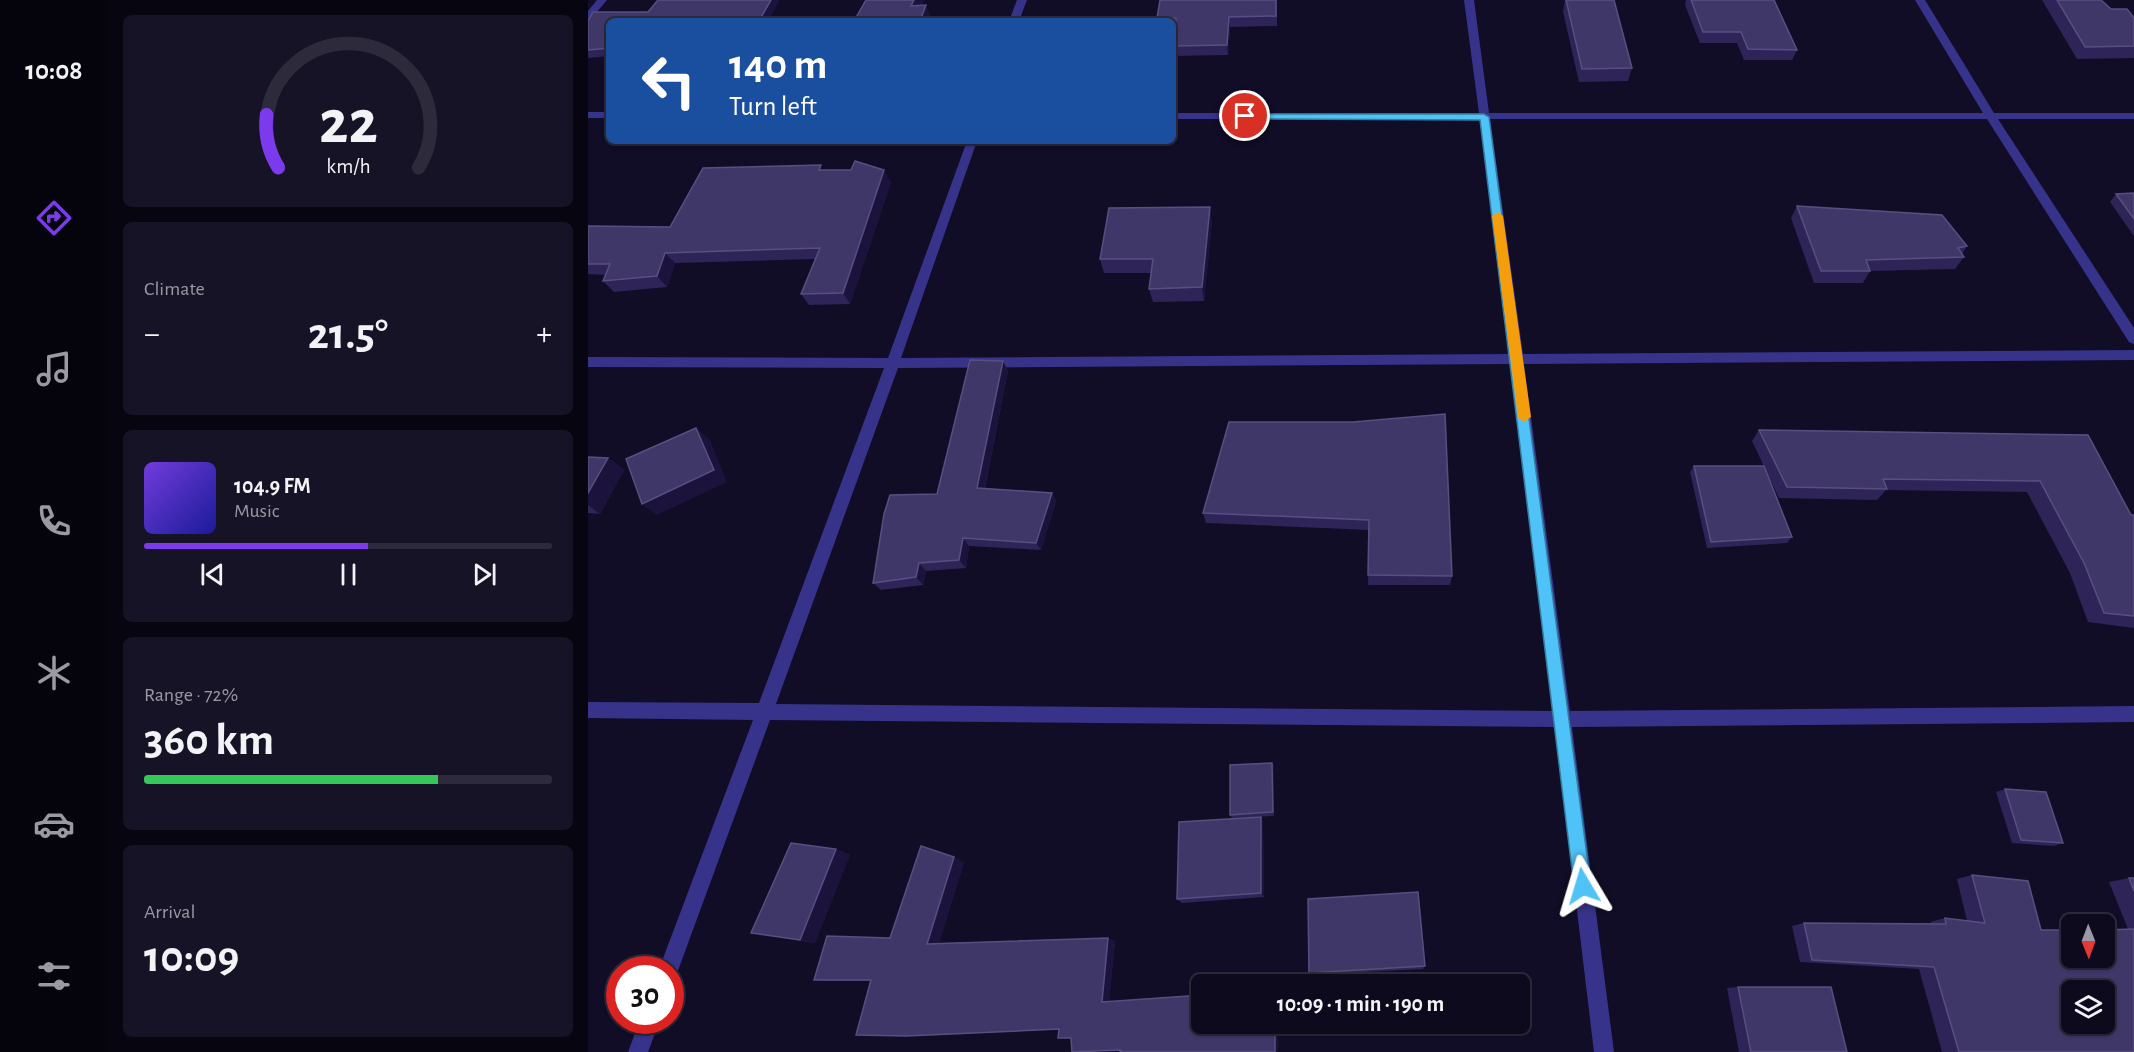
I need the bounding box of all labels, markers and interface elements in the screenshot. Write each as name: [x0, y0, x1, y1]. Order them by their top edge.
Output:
icon: left: [630, 42, 708, 120]
text: 140 m: [729, 44, 827, 86]
text: 10:08: [25, 57, 83, 84]
pin: [1219, 90, 1270, 141]
text: 22: [319, 92, 377, 154]
text: Turn left: [729, 93, 817, 120]
icon: arrive: [1228, 99, 1261, 132]
text: km/h: [326, 157, 370, 178]
icon: directions: [33, 197, 75, 239]
text: Climate: [144, 279, 205, 299]
text: 21.5°: [308, 312, 388, 357]
text: −: [144, 318, 160, 351]
text: +: [536, 318, 552, 351]
icon: music: [33, 348, 75, 390]
text: 104.9 FM: [234, 475, 311, 497]
icon: phone: [33, 500, 75, 542]
text: Music: [234, 501, 280, 521]
icon: previous: [196, 558, 229, 591]
icon: pause: [332, 558, 365, 591]
icon: next: [468, 558, 501, 591]
icon: climate: [33, 652, 75, 694]
text: Range · 72%: [144, 685, 238, 705]
text: 360 km: [144, 718, 274, 763]
icon: car: [33, 803, 75, 845]
position arrow: [1551, 854, 1615, 918]
text: Arrival: [144, 902, 195, 922]
north arrow: [2061, 914, 2115, 968]
map controls: [2061, 914, 2115, 1034]
text: 10:09: [144, 935, 239, 980]
icon: filters: [33, 955, 75, 997]
speed limit sign: 30: [606, 956, 684, 1034]
button: layers: [2061, 980, 2115, 1034]
text: 10:09 · 1 min · 190 m: [1277, 993, 1444, 1015]

